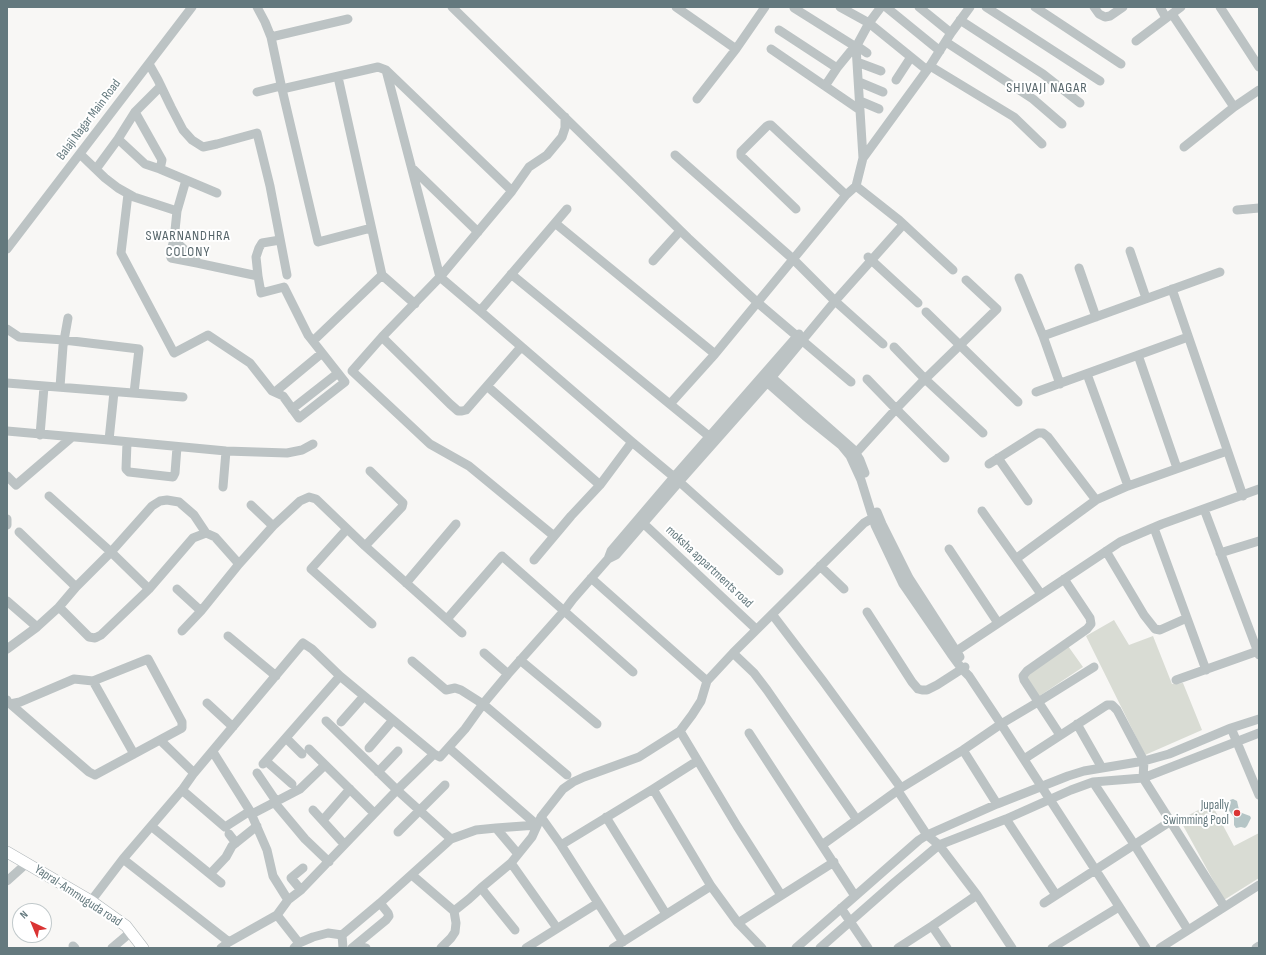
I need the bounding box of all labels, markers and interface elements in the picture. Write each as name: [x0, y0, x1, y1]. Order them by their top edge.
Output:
street label: Balaji Nagar Main Road: [54, 77, 124, 163]
district label: SHIVAJI NAGAR: [1006, 80, 1088, 96]
district label: SWARNANDHRA COLONY: [146, 228, 230, 260]
street label: moksha appartments road: [662, 523, 756, 611]
place label: Jupally Swimming Pool: [1163, 798, 1229, 829]
marker: Jupally Swimming Pool: [1232, 808, 1242, 818]
street label: Yapral-Ammuguda road: [31, 862, 125, 930]
north arrow: [12, 903, 52, 943]
text: N: [17, 908, 31, 921]

